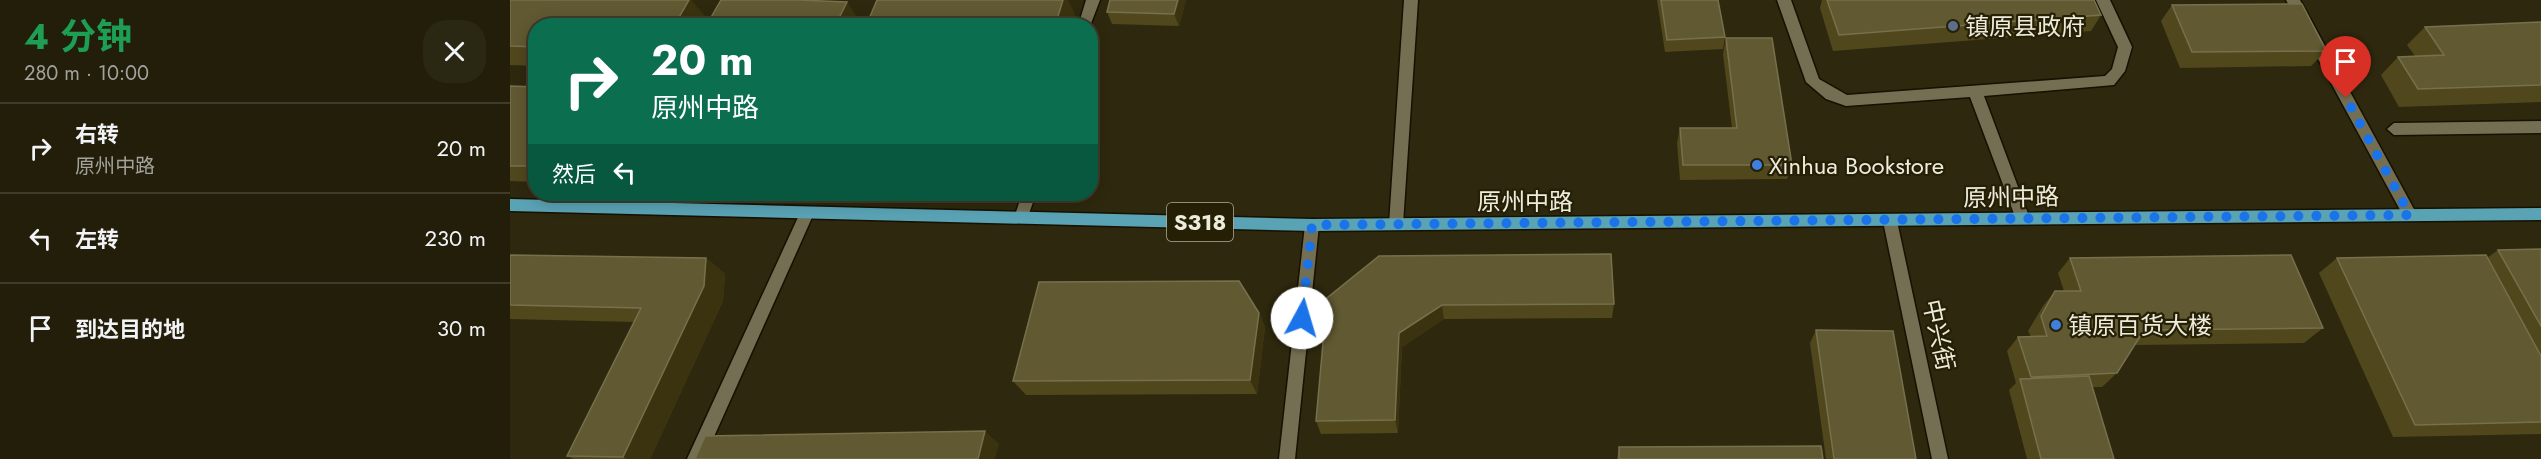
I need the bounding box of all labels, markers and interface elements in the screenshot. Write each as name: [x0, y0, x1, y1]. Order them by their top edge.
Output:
place label: 镇原县政府: [1965, 9, 2085, 44]
text: 4 分钟: [24, 10, 132, 62]
marker: 镇原县政府: [1946, 19, 1960, 33]
button: close: [423, 20, 486, 83]
text: 20 m: [651, 30, 753, 91]
pin: [2320, 36, 2371, 98]
icon: right: [552, 42, 630, 120]
icon: arrive: [2329, 45, 2362, 78]
text: 280 m · 10:00: [24, 59, 149, 88]
text: 原州中路: [651, 88, 759, 127]
text: 右转: [75, 118, 119, 150]
icon: right: [24, 132, 57, 165]
text: 20 m: [437, 132, 486, 164]
place label: Xinhua Bookstore: [1769, 148, 1944, 183]
text: 原州中路: [75, 152, 155, 181]
icon: left: [608, 156, 641, 189]
text: 然后: [552, 158, 596, 190]
marker: Xinhua Bookstore: [1750, 158, 1764, 172]
street label: 原州中路: [1963, 179, 2059, 215]
street label: 原州中路: [1477, 184, 1573, 219]
road number: S318: [1167, 203, 1233, 241]
icon: left: [24, 222, 57, 255]
text: 230 m: [425, 222, 486, 254]
text: 左转: [75, 223, 119, 255]
position arrow: [1270, 286, 1334, 350]
street label: 中兴街: [1914, 296, 1964, 374]
place label: 镇原百货大楼: [2068, 308, 2212, 343]
icon: arrive: [24, 312, 57, 345]
text: 30 m: [437, 312, 486, 344]
text: 到达目的地: [75, 313, 185, 345]
marker: 镇原百货大楼: [2049, 318, 2063, 332]

